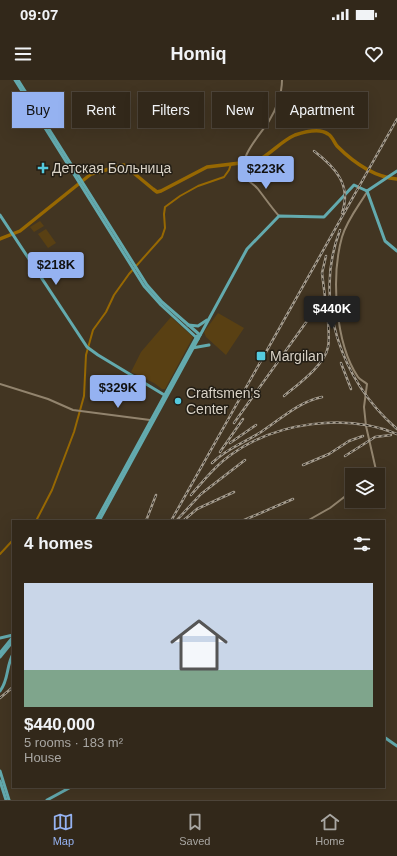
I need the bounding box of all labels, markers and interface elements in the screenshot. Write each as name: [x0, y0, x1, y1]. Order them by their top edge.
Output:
text: 09:07: [20, 6, 58, 23]
icon: menu: [12, 43, 34, 65]
icon: heart: [363, 43, 385, 65]
text: Homiq: [171, 44, 227, 64]
chip: Buy: [12, 92, 64, 128]
chip: Rent: [72, 92, 130, 128]
chip: Filters: [138, 92, 204, 128]
chip: New: [212, 92, 268, 128]
chip: Apartment: [276, 92, 368, 128]
pin: $223K: [238, 156, 294, 190]
place label: Детская Больница: [52, 160, 171, 176]
text: $223K: [247, 161, 285, 176]
marker: Детская Больница: [37, 162, 49, 174]
pin: $218K: [28, 252, 84, 286]
text: $218K: [37, 257, 75, 272]
pin: $440K: [304, 296, 360, 330]
text: $440K: [313, 301, 351, 316]
place label: Margilan: [270, 348, 324, 364]
marker: Margilan: [255, 350, 267, 362]
pin: $329K: [90, 375, 146, 409]
text: $329K: [99, 380, 137, 395]
place label: Craftsmen's Center: [186, 385, 260, 417]
marker: Craftsmen's Center: [173, 396, 183, 406]
map controls: [345, 468, 385, 508]
button: layers: [345, 468, 385, 508]
icon: filters: [351, 533, 373, 555]
text: 4 homes: [24, 534, 93, 553]
icon: home: [163, 609, 235, 681]
text: $440,000: [24, 715, 95, 734]
text: 5 rooms · 183 m²: [24, 735, 123, 750]
text: House: [24, 750, 62, 765]
tab: Map: [52, 811, 74, 847]
tab: Saved: [179, 811, 210, 847]
tab: Home: [315, 811, 345, 847]

